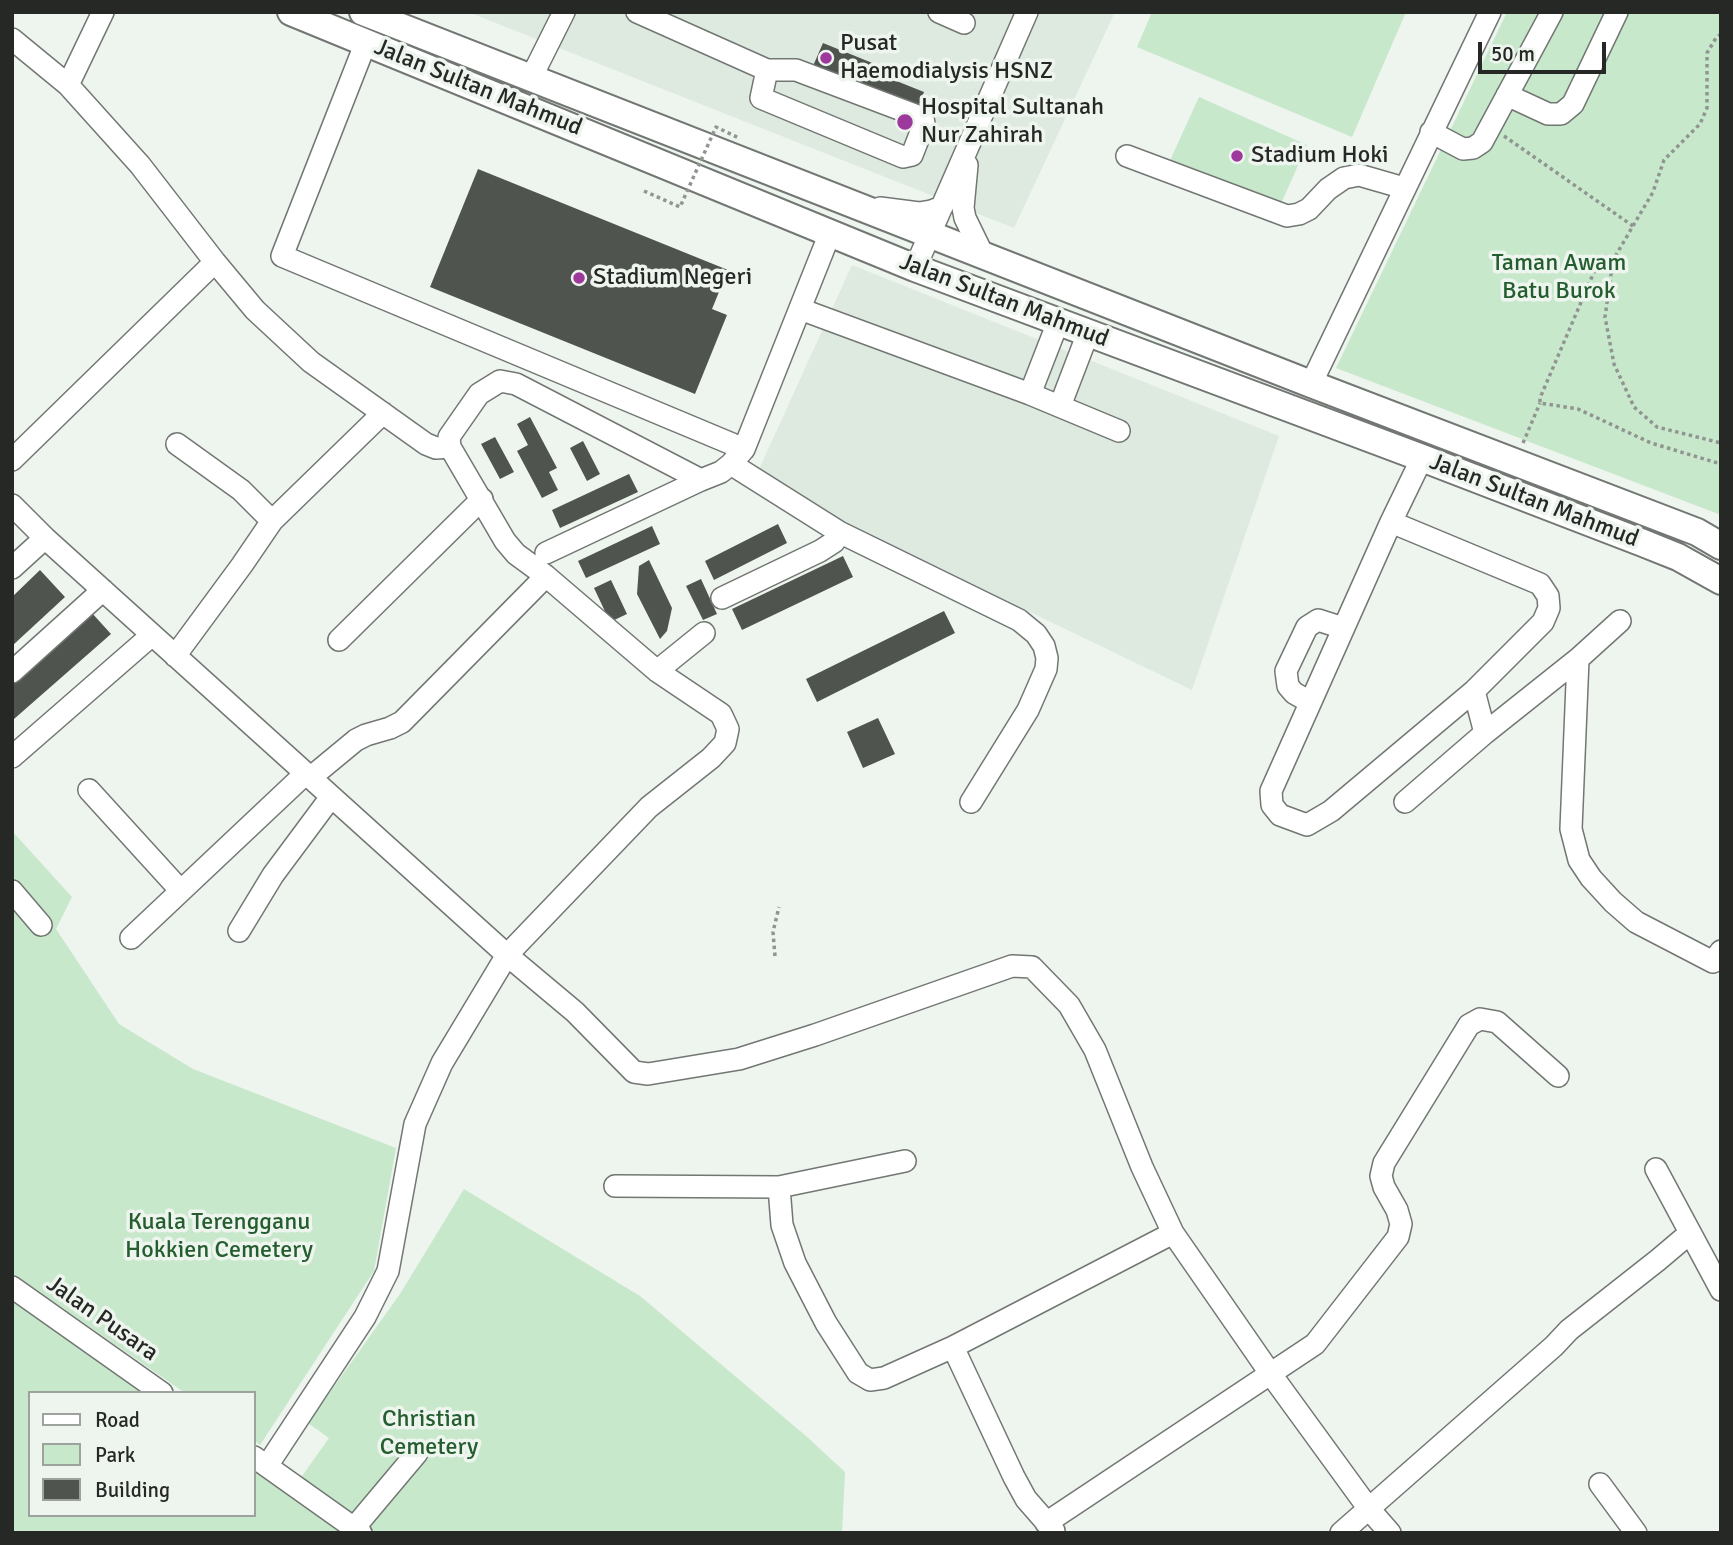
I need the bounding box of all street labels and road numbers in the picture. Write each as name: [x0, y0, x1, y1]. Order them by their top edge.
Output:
street label: Jalan Sultan Mahmud: [370, 33, 586, 143]
street label: Jalan Sultan Mahmud: [895, 248, 1113, 354]
street label: Jalan Sultan Mahmud: [1425, 448, 1643, 554]
street label: Jalan Pusara: [41, 1270, 163, 1368]

